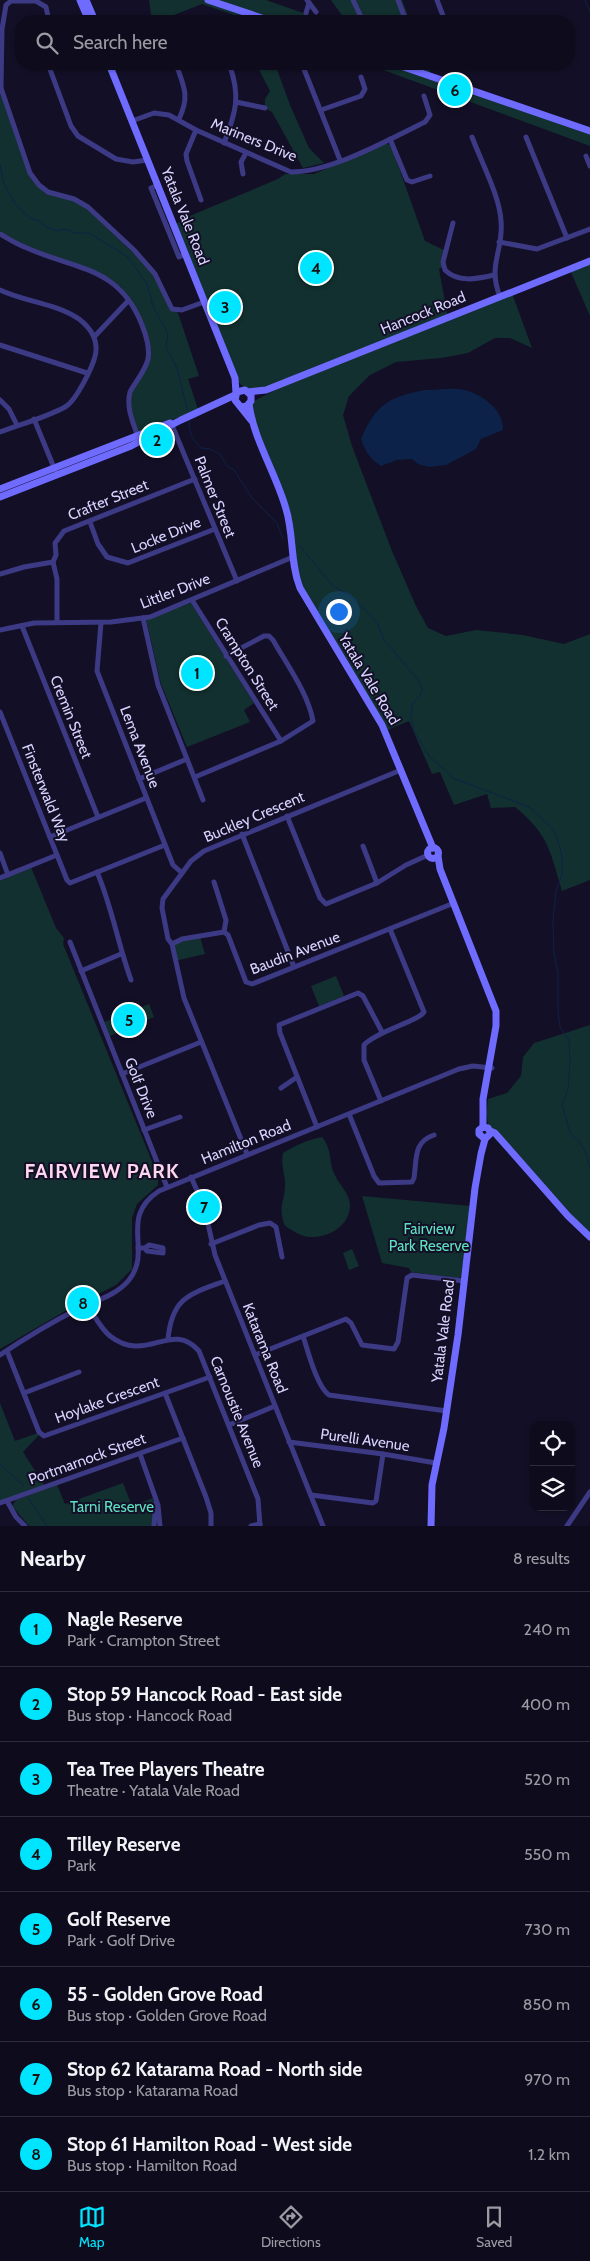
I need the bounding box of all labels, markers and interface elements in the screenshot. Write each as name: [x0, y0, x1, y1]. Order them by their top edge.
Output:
search box: [15, 15, 575, 70]
icon: search: [33, 29, 61, 57]
text: Search here: [73, 31, 167, 54]
pin: 6: [439, 71, 471, 109]
street label: Mariners Drive: [208, 115, 300, 166]
street label: Yatala Vale Road: [157, 164, 213, 267]
pin: 4: [300, 249, 332, 287]
pin: 3: [209, 288, 241, 326]
street label: Hancock Road: [378, 288, 468, 338]
pin: 2: [141, 421, 173, 459]
street label: Palmer Street: [190, 453, 240, 541]
street label: Crafter Street: [65, 476, 151, 524]
street label: Locke Drive: [129, 513, 204, 557]
street label: Littler Drive: [137, 569, 213, 613]
your location: [326, 599, 352, 625]
street label: Crampton Street: [211, 614, 283, 714]
street label: Yatala Vale Road: [334, 629, 403, 728]
pin: 1: [181, 654, 213, 692]
street label: Cremin Street: [46, 673, 96, 761]
street label: Lema Avenue: [116, 703, 164, 791]
street label: Finsterwald Way: [18, 741, 74, 845]
street label: Buckley Crescent: [201, 788, 307, 846]
street label: Baudin Avenue: [247, 927, 343, 978]
pin: 5: [113, 1001, 145, 1039]
street label: Golf Drive: [121, 1055, 161, 1121]
street label: Hamilton Road: [199, 1116, 293, 1168]
district label: FAIRVIEW PARK: [25, 1159, 179, 1183]
pin: 7: [188, 1188, 220, 1226]
park label: Fairview Park Reserve: [389, 1220, 470, 1255]
street label: Yatala Vale Road: [428, 1278, 458, 1385]
pin: 8: [67, 1284, 99, 1322]
street label: Katarama Road: [239, 1300, 291, 1396]
street label: Carnoustie Avenue: [206, 1354, 268, 1471]
street label: Hoylake Crescent: [52, 1373, 162, 1427]
map controls: [530, 1421, 575, 1511]
button: locate: [530, 1421, 575, 1466]
street label: Purelli Avenue: [319, 1425, 411, 1455]
street label: Portmarnock Street: [26, 1429, 148, 1489]
button: layers: [530, 1466, 575, 1511]
park label: Tarni Reserve: [70, 1498, 154, 1516]
text: Nearby: [20, 1546, 86, 1571]
text: 8 results: [513, 1549, 570, 1568]
text: Nagle Reserve: [67, 1608, 183, 1631]
text: 1: [33, 1620, 39, 1639]
text: 240 m: [524, 1620, 570, 1639]
text: Park · Crampton Street: [67, 1631, 220, 1650]
text: Stop 59 Hancock Road - East side: [67, 1683, 342, 1706]
text: 2: [32, 1695, 40, 1714]
text: 400 m: [521, 1695, 570, 1714]
text: Bus stop · Hancock Road: [67, 1706, 232, 1725]
text: Tea Tree Players Theatre: [67, 1758, 265, 1781]
text: 3: [32, 1770, 40, 1789]
text: 520 m: [524, 1770, 570, 1789]
text: Theatre · Yatala Vale Road: [67, 1781, 240, 1800]
text: Tilley Reserve: [67, 1833, 180, 1856]
text: 4: [31, 1845, 41, 1864]
text: 550 m: [524, 1845, 570, 1864]
text: Park: [67, 1856, 96, 1875]
text: Golf Reserve: [67, 1908, 170, 1931]
text: 5: [32, 1920, 40, 1939]
text: 730 m: [524, 1920, 570, 1939]
text: Park · Golf Drive: [67, 1931, 175, 1950]
text: 55 - Golden Grove Road: [67, 1983, 263, 2006]
text: 6: [32, 1995, 41, 2014]
text: 850 m: [523, 1995, 570, 2014]
text: Bus stop · Golden Grove Road: [67, 2006, 267, 2025]
text: Stop 62 Katarama Road - North side: [67, 2058, 362, 2081]
text: 7: [32, 2070, 40, 2089]
text: 970 m: [524, 2070, 570, 2089]
text: Bus stop · Katarama Road: [67, 2081, 238, 2100]
text: Stop 61 Hamilton Road - West side: [67, 2133, 352, 2156]
text: 8: [31, 2145, 41, 2164]
text: 1.2 km: [528, 2145, 570, 2164]
text: Bus stop · Hamilton Road: [67, 2156, 237, 2175]
tab: Map: [78, 2203, 106, 2251]
tab: Directions: [261, 2203, 321, 2251]
tab: Saved: [476, 2203, 512, 2251]

